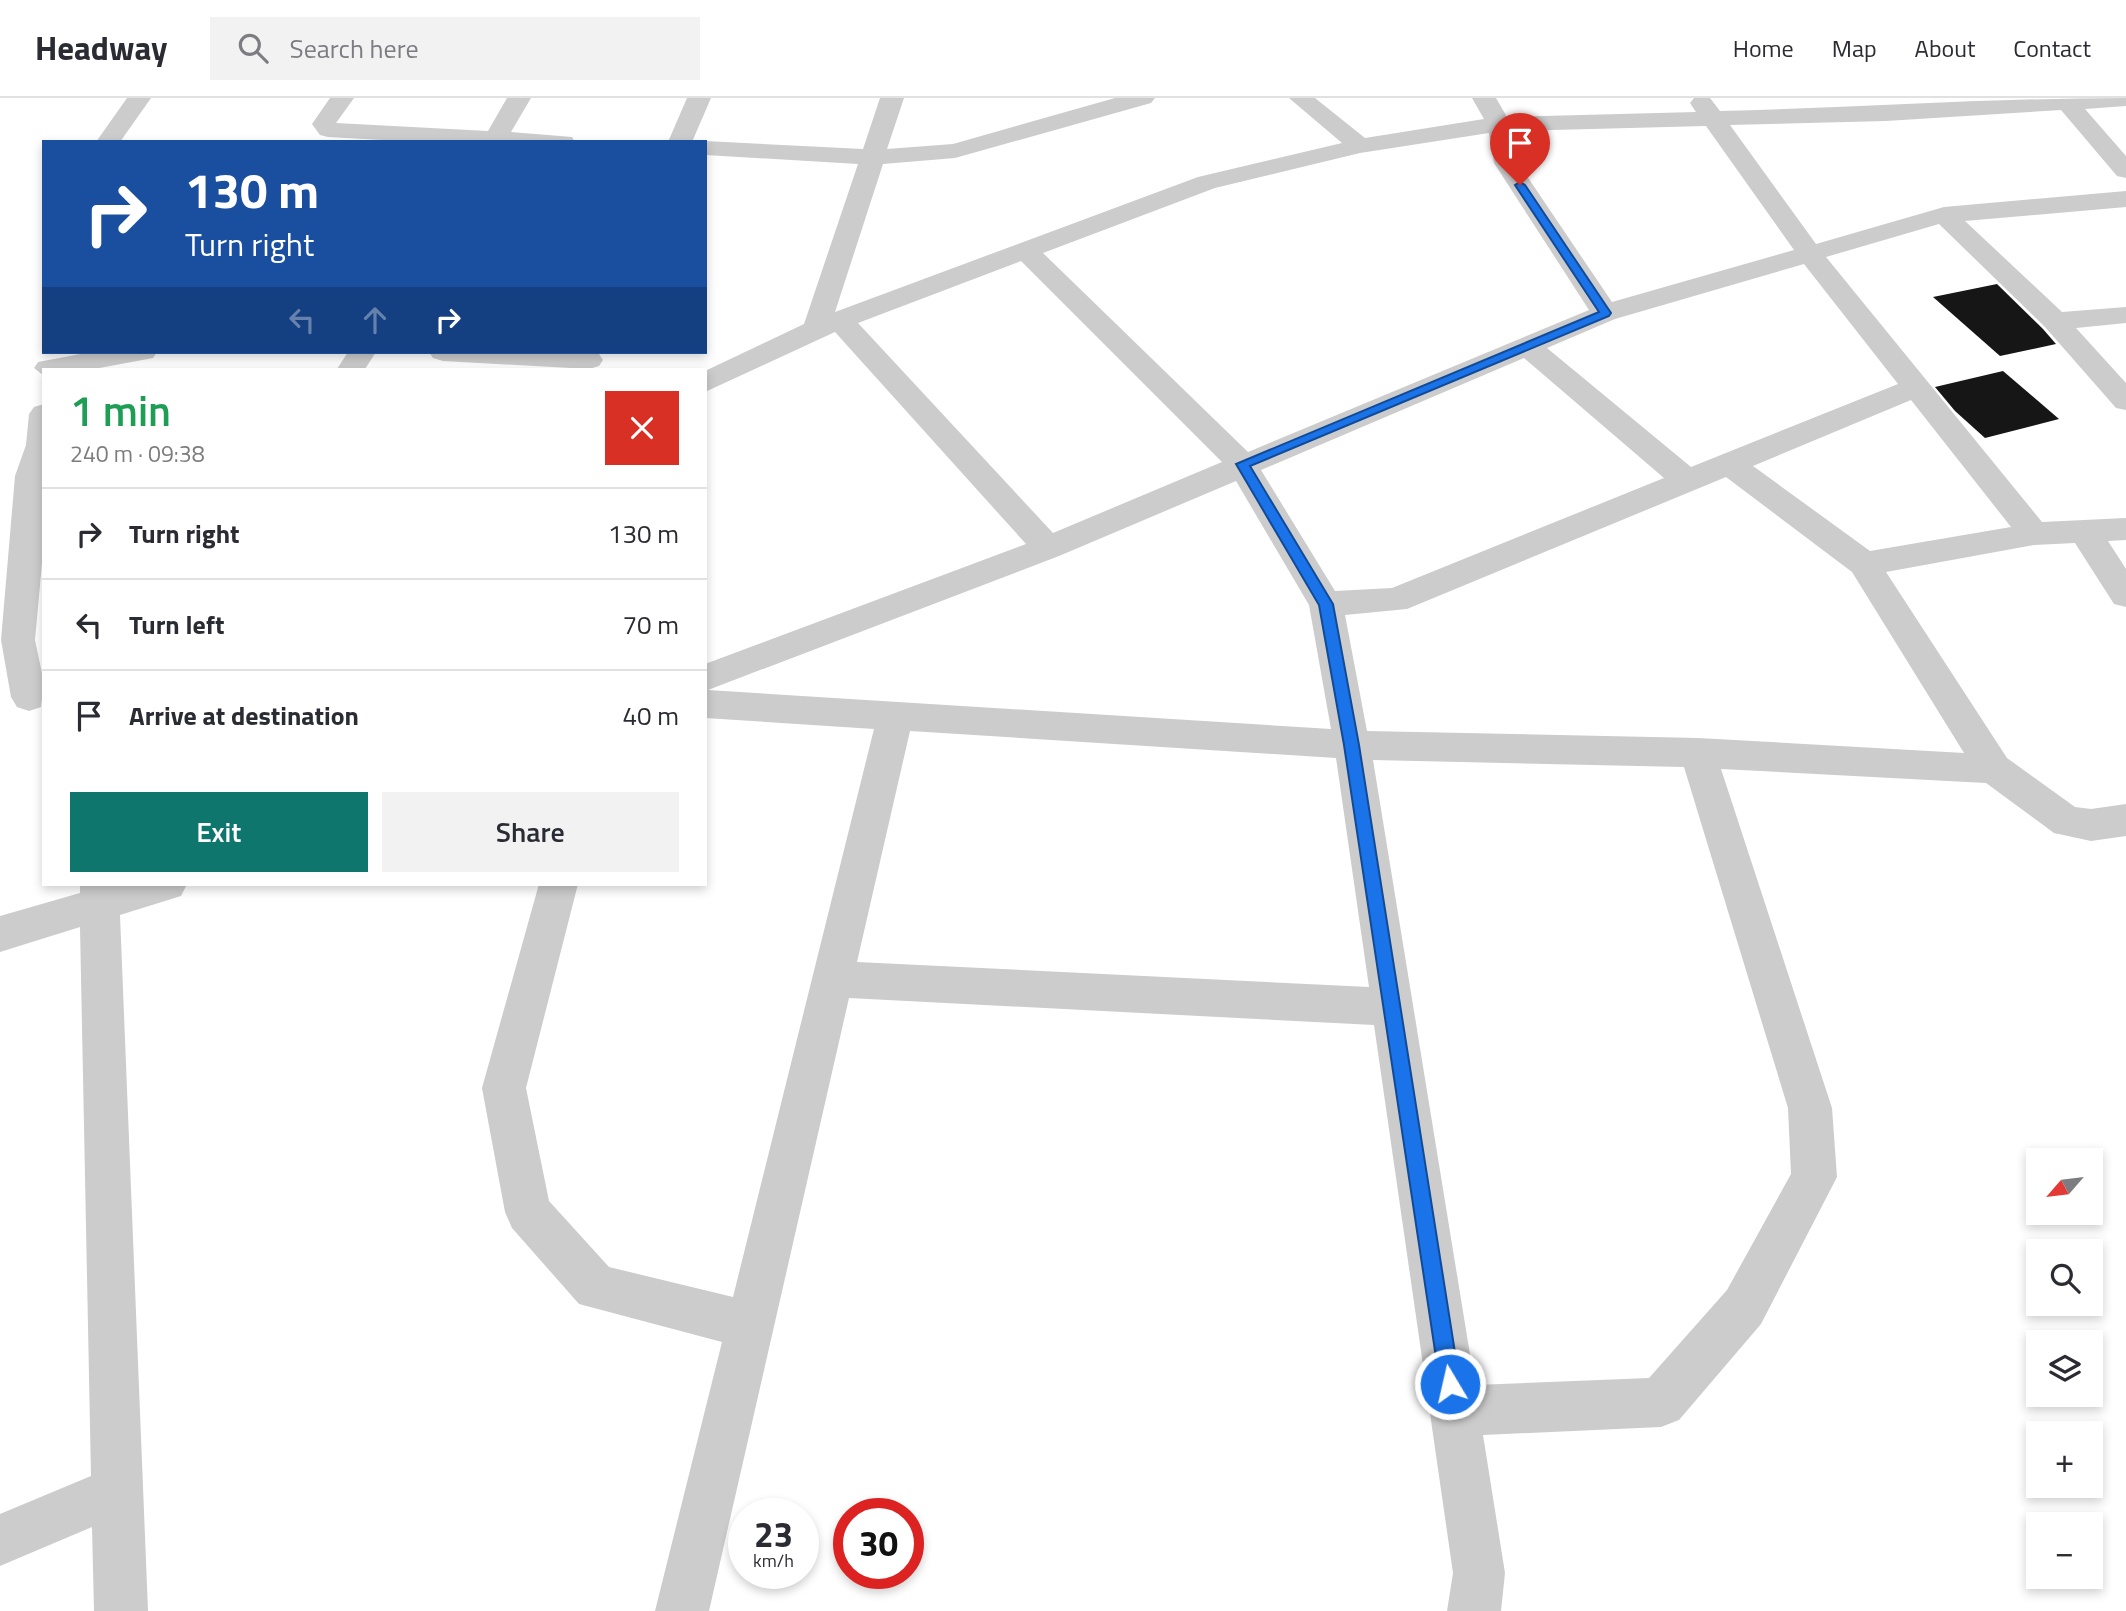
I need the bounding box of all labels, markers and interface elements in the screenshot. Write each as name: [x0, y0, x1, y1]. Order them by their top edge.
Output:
search box: [210, 17, 700, 80]
text: Headway: [35, 23, 168, 73]
icon: search: [234, 29, 272, 67]
text: Search here: [290, 29, 419, 68]
text: Home: [1733, 30, 1794, 66]
text: Map: [1832, 30, 1877, 66]
text: About: [1915, 30, 1975, 66]
text: Contact: [2013, 30, 2091, 66]
pin: [1490, 113, 1550, 185]
icon: arrive: [1501, 124, 1539, 162]
text: 130 m: [185, 152, 319, 227]
icon: right: [70, 168, 161, 259]
text: Turn right: [185, 220, 314, 268]
icon: left: [283, 301, 321, 339]
icon: ahead: [356, 301, 394, 339]
icon: right: [429, 301, 467, 339]
text: 1 min: [70, 378, 171, 442]
button: close: [605, 391, 679, 465]
text: 240 m · 09:38: [70, 436, 205, 471]
text: Turn right: [129, 514, 240, 553]
text: 130 m: [608, 514, 679, 553]
icon: right: [70, 515, 108, 553]
text: Turn left: [129, 605, 224, 644]
text: 70 m: [622, 605, 679, 644]
icon: left: [70, 606, 108, 644]
text: Arrive at destination: [129, 696, 359, 735]
text: 40 m: [622, 696, 679, 735]
icon: arrive: [70, 697, 108, 735]
button: Exit: [70, 792, 368, 872]
button: Share: [382, 792, 679, 872]
north arrow: [2026, 1148, 2104, 1225]
map controls: [2026, 1148, 2103, 1589]
button: search: [2026, 1239, 2103, 1316]
button: layers: [2026, 1330, 2103, 1407]
position arrow: [1413, 1347, 1487, 1421]
button: +: [2026, 1421, 2103, 1498]
speed limit sign: 30: [833, 1498, 924, 1589]
text: 23: [754, 1507, 793, 1561]
button: −: [2026, 1512, 2103, 1589]
text: km/h: [753, 1547, 794, 1574]

